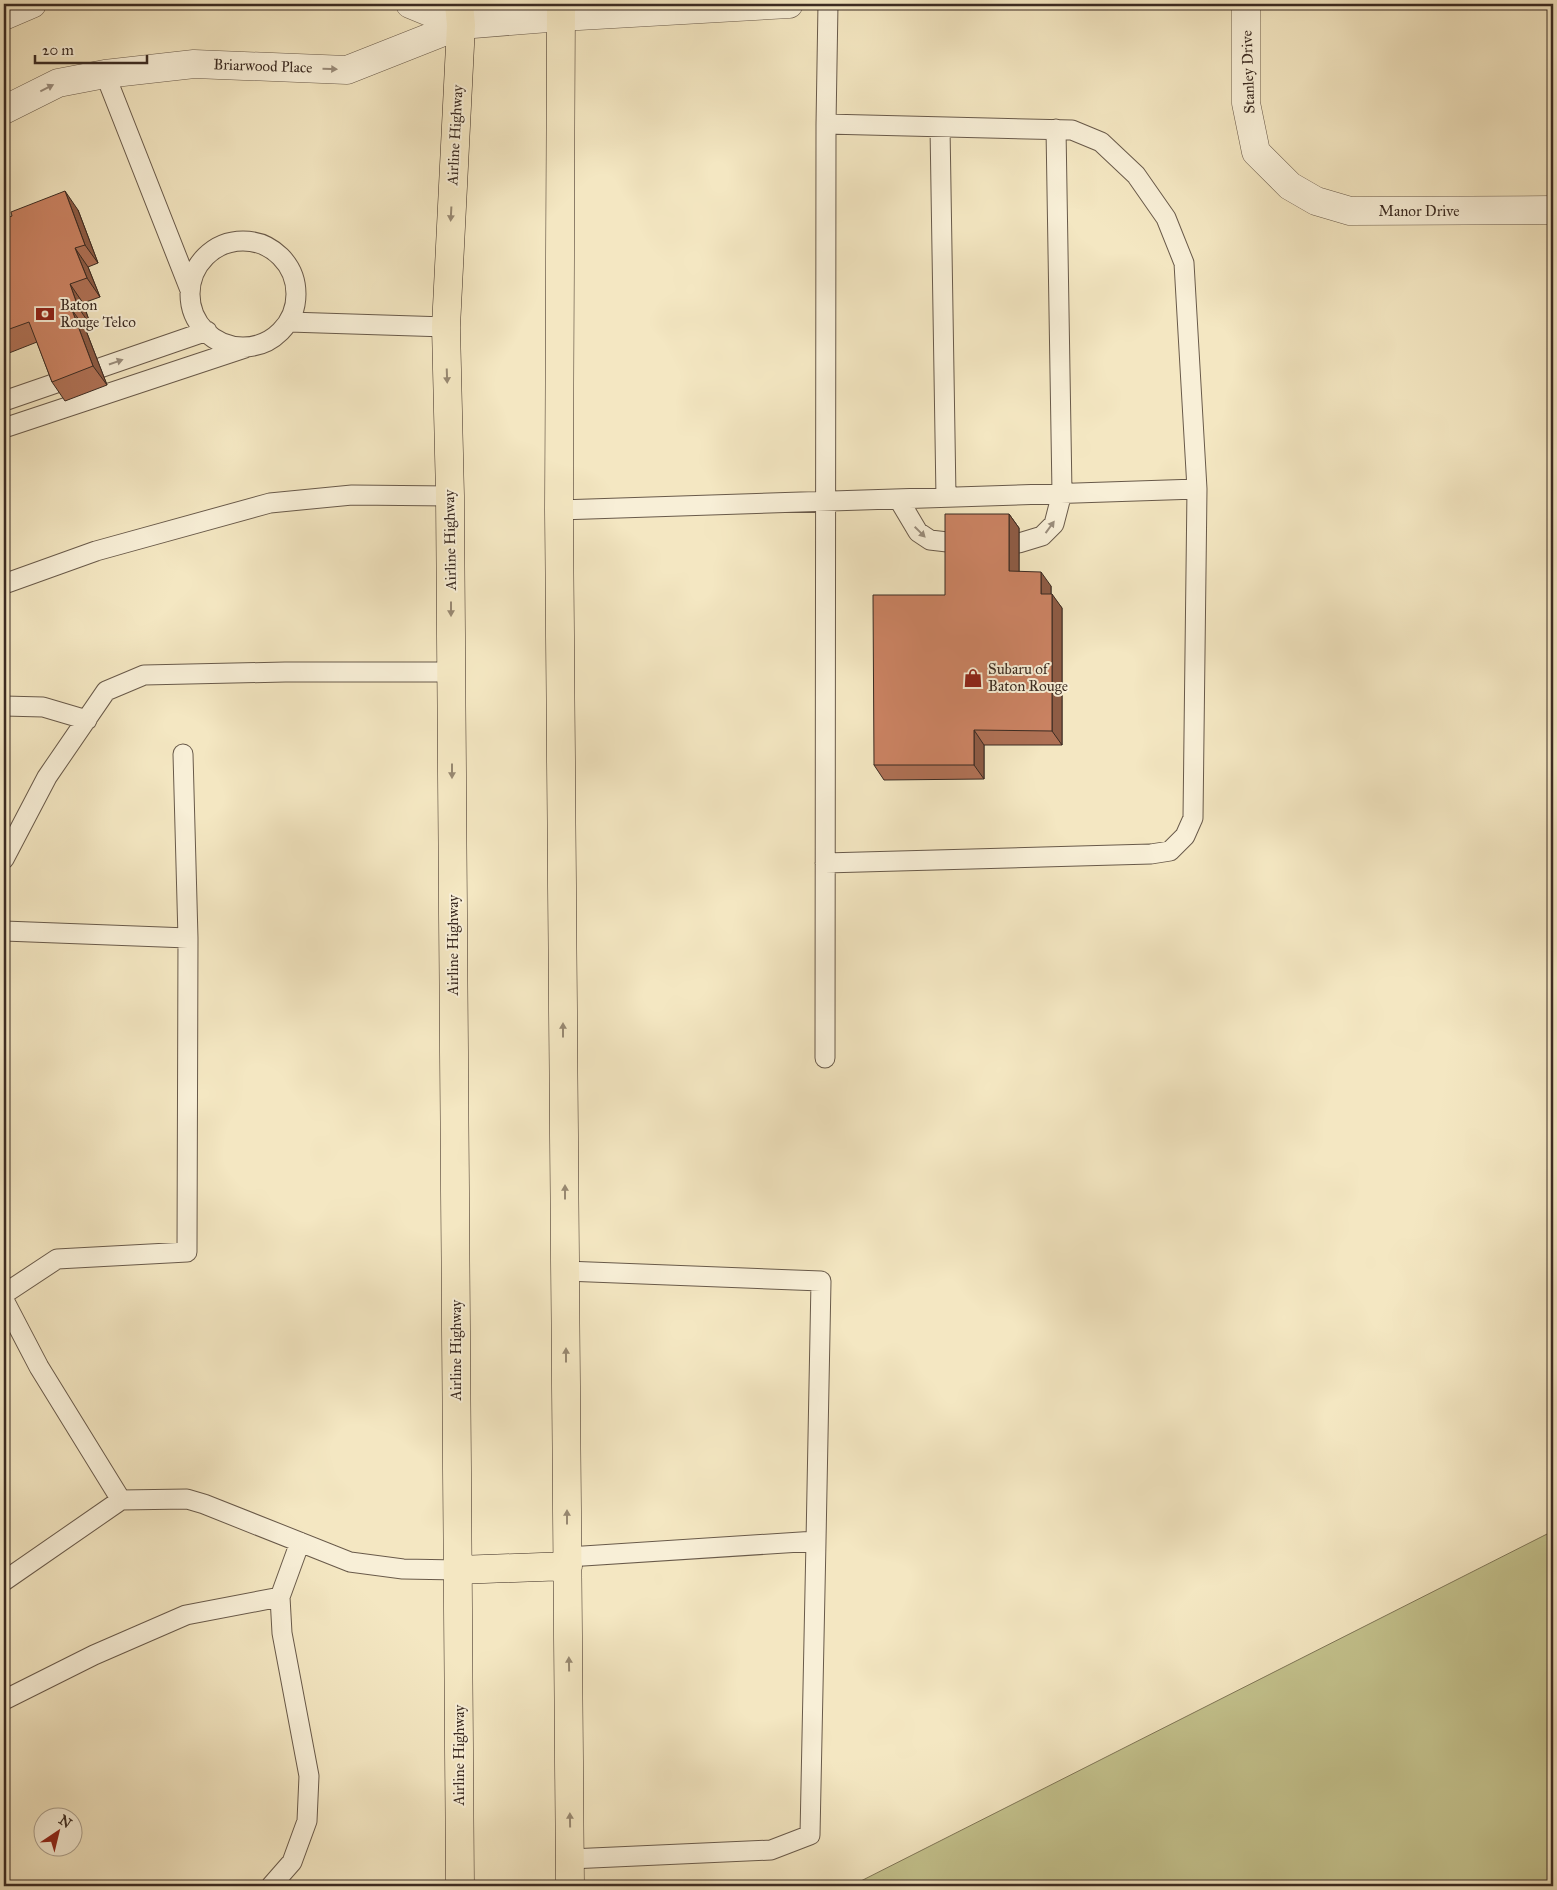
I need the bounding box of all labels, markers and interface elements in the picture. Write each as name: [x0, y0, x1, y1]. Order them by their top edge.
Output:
street label: Stanley Drive: [1238, 30, 1258, 114]
scale bar: [35, 32, 148, 64]
text: 20 m: [42, 41, 74, 59]
street label: Briarwood Place: [213, 55, 313, 77]
one-way arrow: [322, 65, 338, 73]
street label: Airline Highway: [443, 83, 467, 187]
one-way arrow: [40, 84, 55, 92]
street label: Manor Drive: [1378, 202, 1460, 220]
one-way arrow: [447, 206, 455, 222]
place label: Baton Rouge Telco: [60, 296, 136, 331]
bank icon: Baton Rouge Telco: [34, 303, 56, 325]
one-way arrow: [109, 357, 124, 365]
one-way arrow: [443, 368, 451, 384]
street label: Airline Highway: [440, 488, 460, 592]
one-way arrow: [1044, 521, 1055, 534]
one-way arrow: [914, 526, 926, 538]
one-way arrow: [447, 601, 455, 617]
place label: Subaru of Baton Rouge: [988, 660, 1068, 695]
shop icon: Subaru of Baton Rouge: [962, 667, 984, 689]
one-way arrow: [448, 763, 456, 779]
street label: Airline Highway: [444, 894, 462, 996]
one-way arrow: [559, 1022, 567, 1038]
one-way arrow: [561, 1184, 569, 1200]
street label: Airline Highway: [447, 1299, 465, 1401]
one-way arrow: [562, 1347, 570, 1363]
one-way arrow: [563, 1509, 571, 1525]
one-way arrow: [564, 1656, 572, 1672]
street label: Airline Highway: [450, 1704, 468, 1806]
north arrow: [32, 1808, 82, 1858]
text: N: [55, 1811, 75, 1832]
one-way arrow: [566, 1812, 574, 1828]

